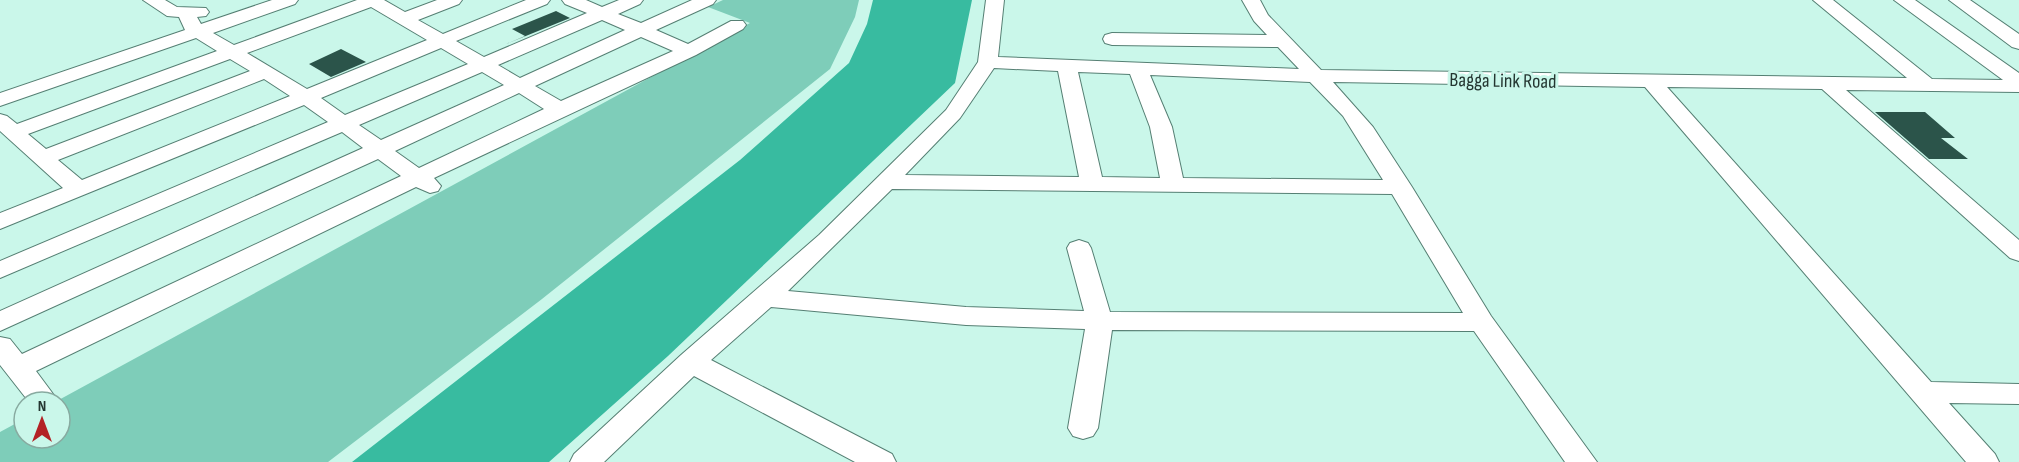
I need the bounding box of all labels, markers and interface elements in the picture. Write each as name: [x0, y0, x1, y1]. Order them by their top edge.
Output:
street label: Bagga Link Road: [1449, 68, 1557, 94]
north arrow: [12, 390, 72, 450]
text: N: [38, 397, 46, 416]

